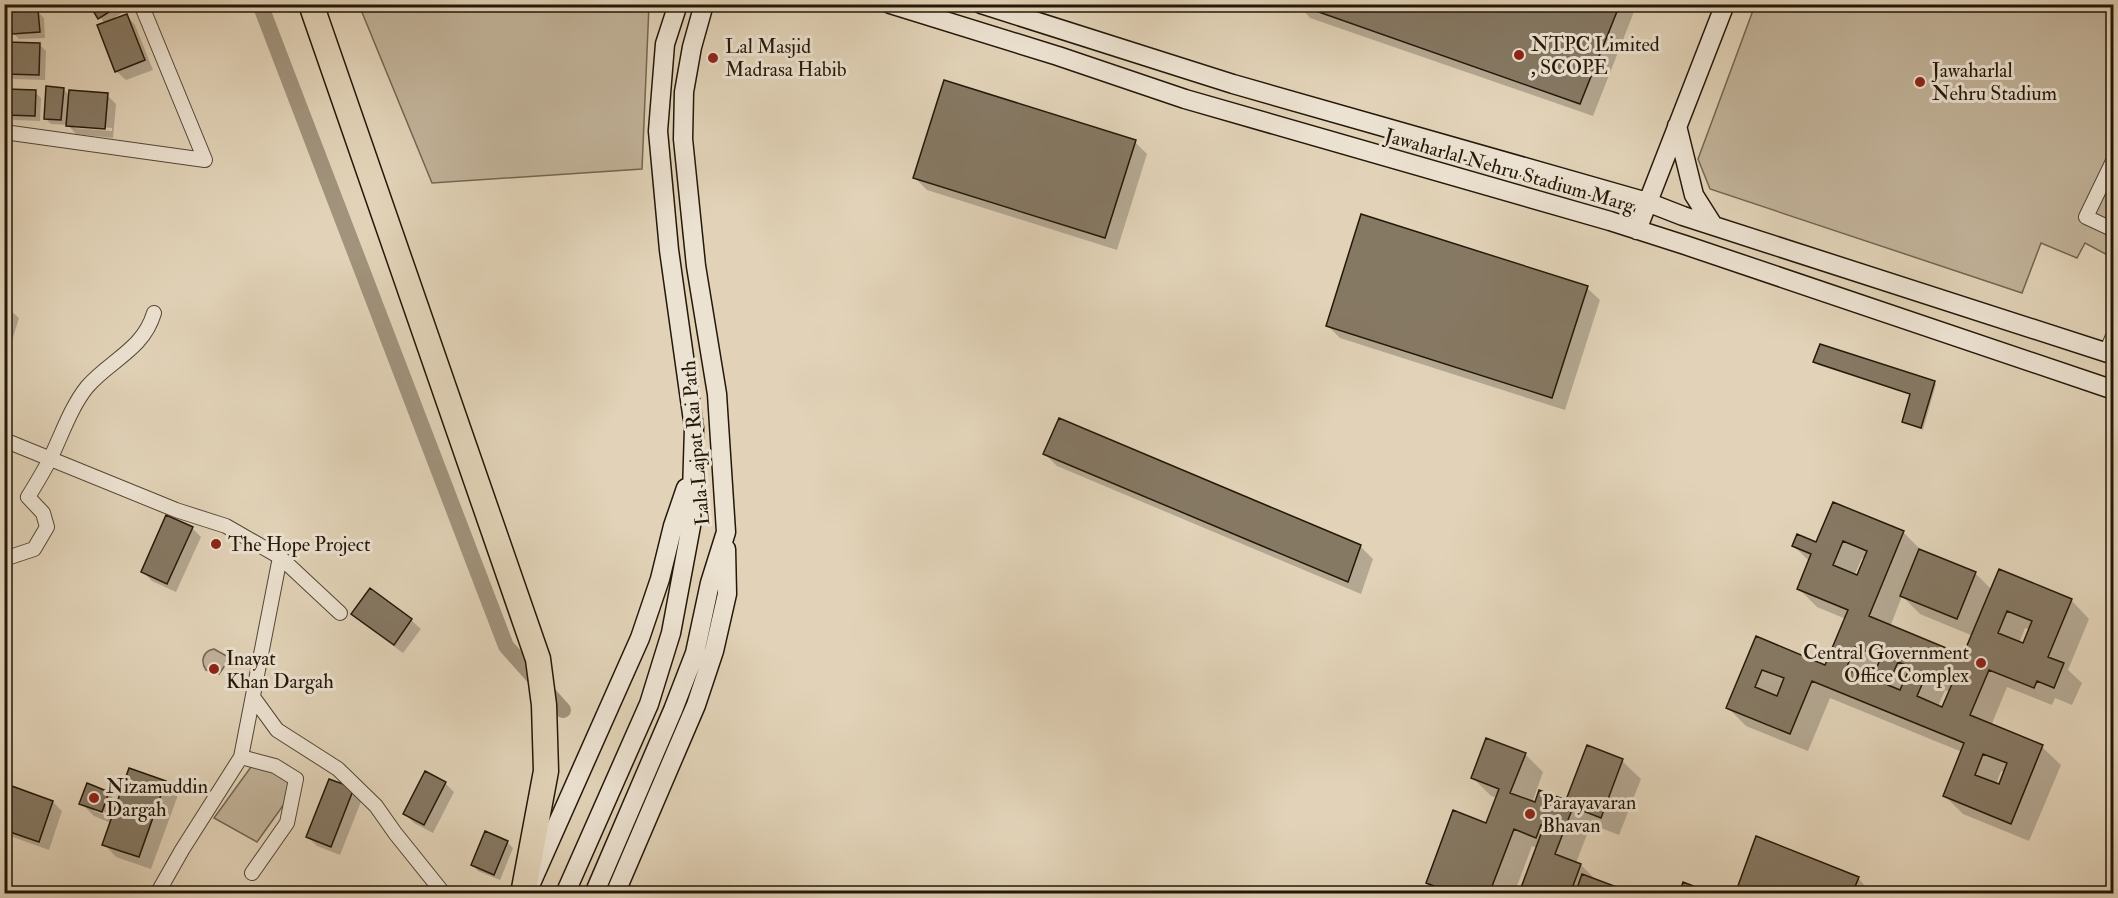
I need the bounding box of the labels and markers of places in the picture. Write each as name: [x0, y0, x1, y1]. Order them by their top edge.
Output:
place label: NTPC Limited , SCOPE: [1530, 32, 1660, 80]
place label: Lal Masjid Madrasa Habib: [725, 34, 847, 82]
marker: NTPC Limited , SCOPE: [1512, 48, 1526, 62]
marker: Lal Masjid Madrasa Habib: [706, 51, 720, 65]
place label: Jawaharlal Nehru Stadium: [1931, 58, 2058, 106]
marker: Jawaharlal Nehru Stadium: [1913, 75, 1927, 89]
place label: The Hope Project: [228, 532, 371, 558]
marker: The Hope Project: [209, 537, 223, 551]
place label: Central Government Office Complex: [1803, 640, 1970, 689]
place label: Inayat Khan Dargah: [226, 646, 334, 694]
marker: Central Government Office Complex: [1974, 656, 1988, 670]
marker: Inayat Khan Dargah: [207, 662, 221, 676]
place label: Nizamuddin Dargah: [106, 774, 208, 822]
place label: Parayavaran Bhavan: [1542, 790, 1636, 838]
marker: Nizamuddin Dargah: [87, 791, 101, 805]
marker: Parayavaran Bhavan: [1523, 807, 1537, 821]

